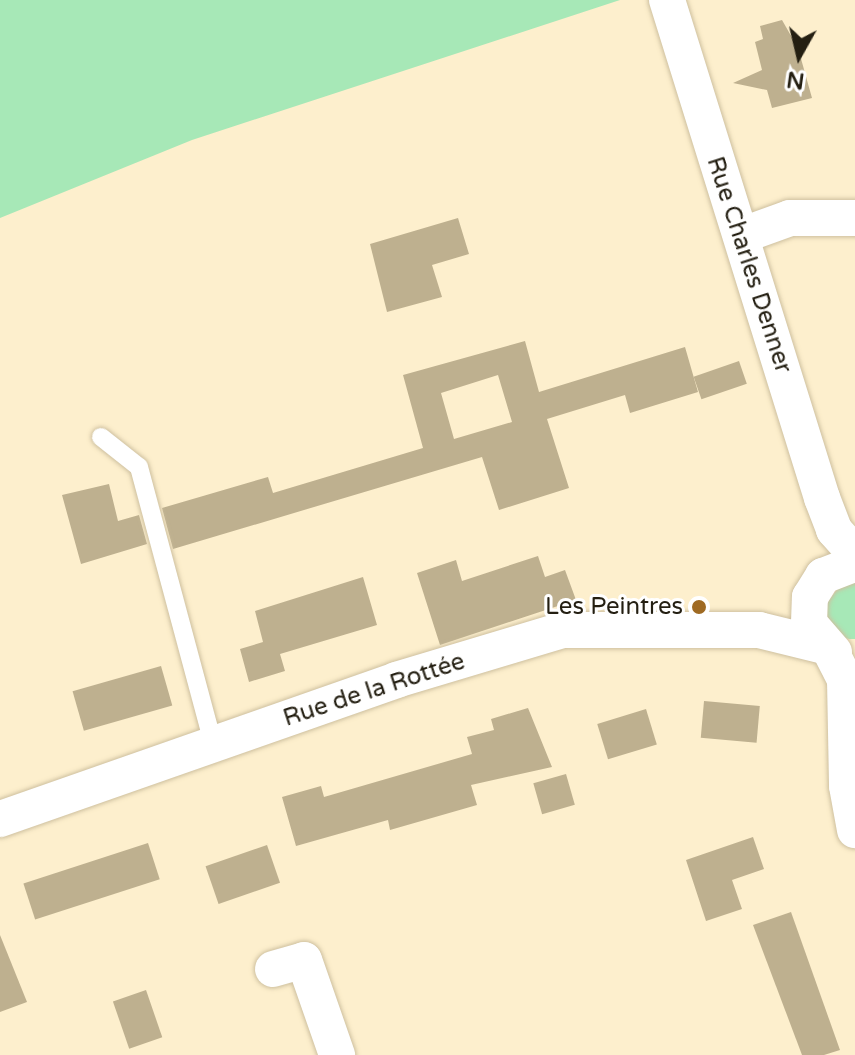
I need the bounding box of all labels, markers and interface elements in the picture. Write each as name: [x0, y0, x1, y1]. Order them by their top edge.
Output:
north arrow: [759, 16, 839, 96]
text: N: [785, 66, 806, 94]
street label: Rue Charles Denner: [700, 153, 798, 377]
place label: Les Peintres: [545, 593, 683, 621]
marker: Les Peintres: [690, 598, 708, 616]
street label: Rue de la Rottée: [280, 647, 468, 733]

